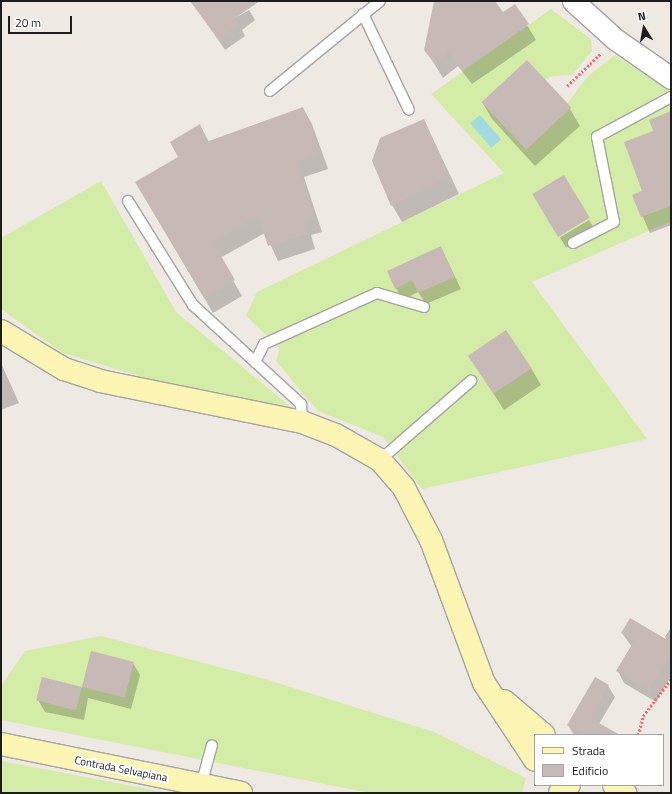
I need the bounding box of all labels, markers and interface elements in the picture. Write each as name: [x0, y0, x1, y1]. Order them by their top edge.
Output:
scale bar: [10, 8, 74, 34]
north arrow: [624, 8, 664, 48]
text: N: [636, 8, 647, 25]
text: 20 m: [15, 13, 41, 32]
legend: [534, 734, 664, 786]
text: Strada: [572, 741, 605, 760]
street label: Contrada Selvapiana: [73, 754, 169, 784]
text: Edificio: [572, 761, 608, 780]

